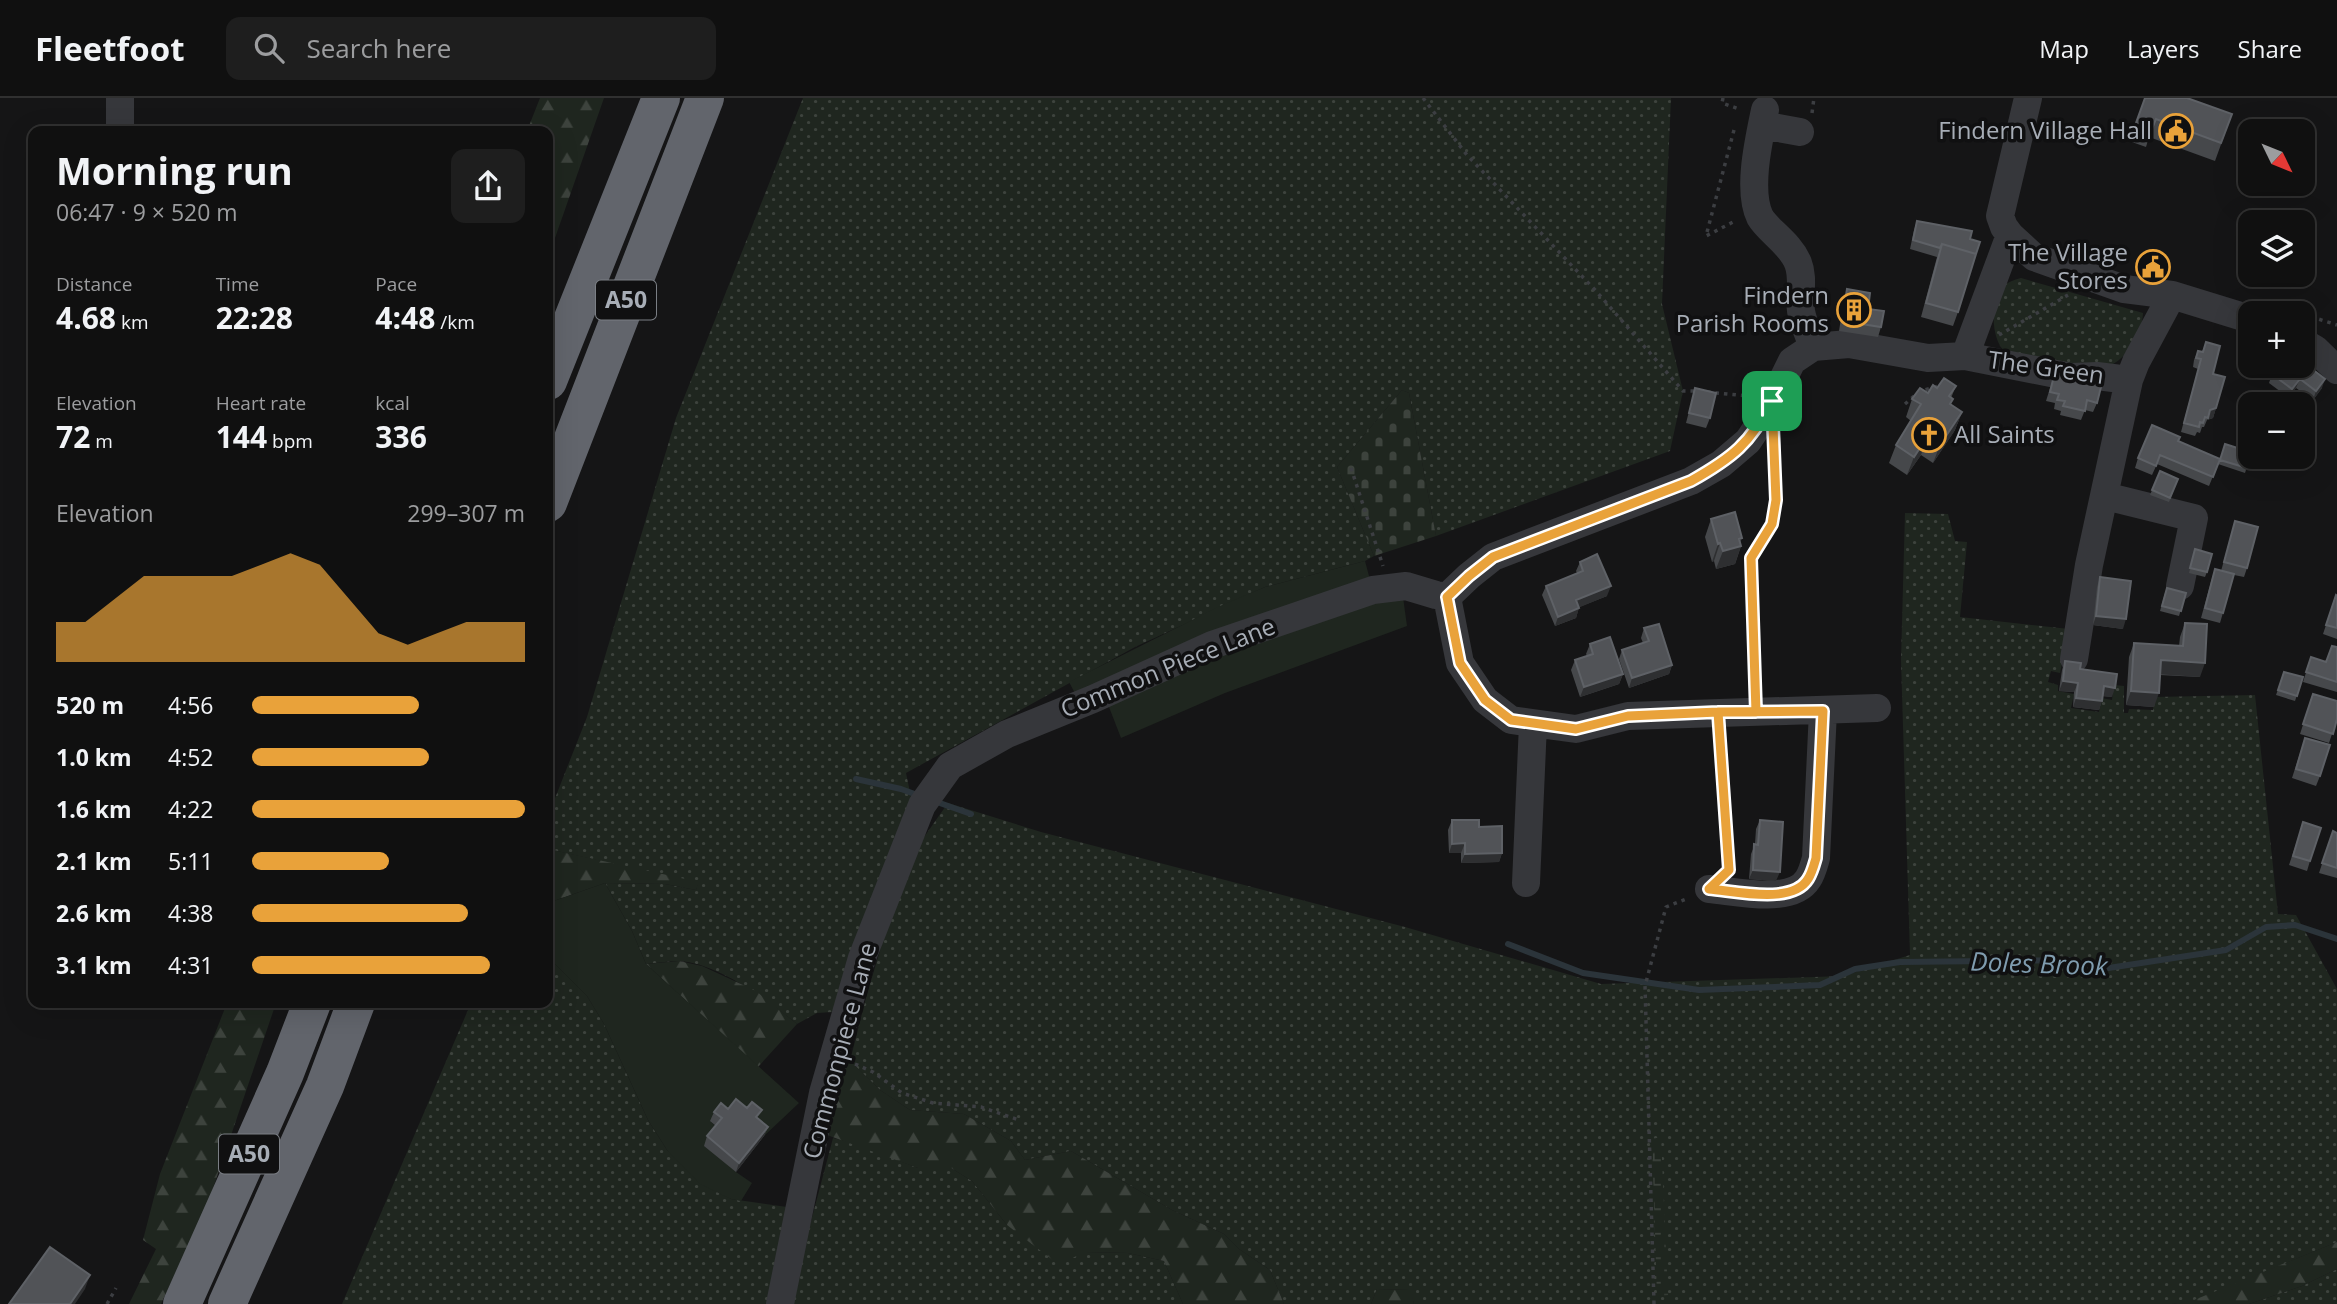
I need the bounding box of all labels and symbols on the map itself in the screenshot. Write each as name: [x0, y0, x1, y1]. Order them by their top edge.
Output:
public building icon: Findern Village Hall: [2157, 112, 2195, 150]
place label: Findern Village Hall: [1938, 113, 2152, 146]
north arrow: [2238, 119, 2315, 196]
place label: The Village Stores: [2008, 235, 2128, 296]
public building icon: The Village Stores: [2134, 248, 2172, 286]
place label: Findern Parish Rooms: [1676, 278, 1829, 339]
road number: A50: [596, 280, 656, 320]
building icon: Findern Parish Rooms: [1835, 291, 1873, 329]
street label: The Green: [1986, 342, 2106, 391]
pin: [1742, 371, 1802, 431]
church icon: All Saints: [1910, 416, 1948, 454]
place label: All Saints: [1954, 417, 2055, 450]
street label: Common Piece Lane: [1055, 608, 1280, 725]
street label: Commonpiece Lane: [794, 939, 883, 1162]
water label: Doles Brook: [1970, 943, 2110, 983]
road number: A50: [219, 1134, 279, 1174]

